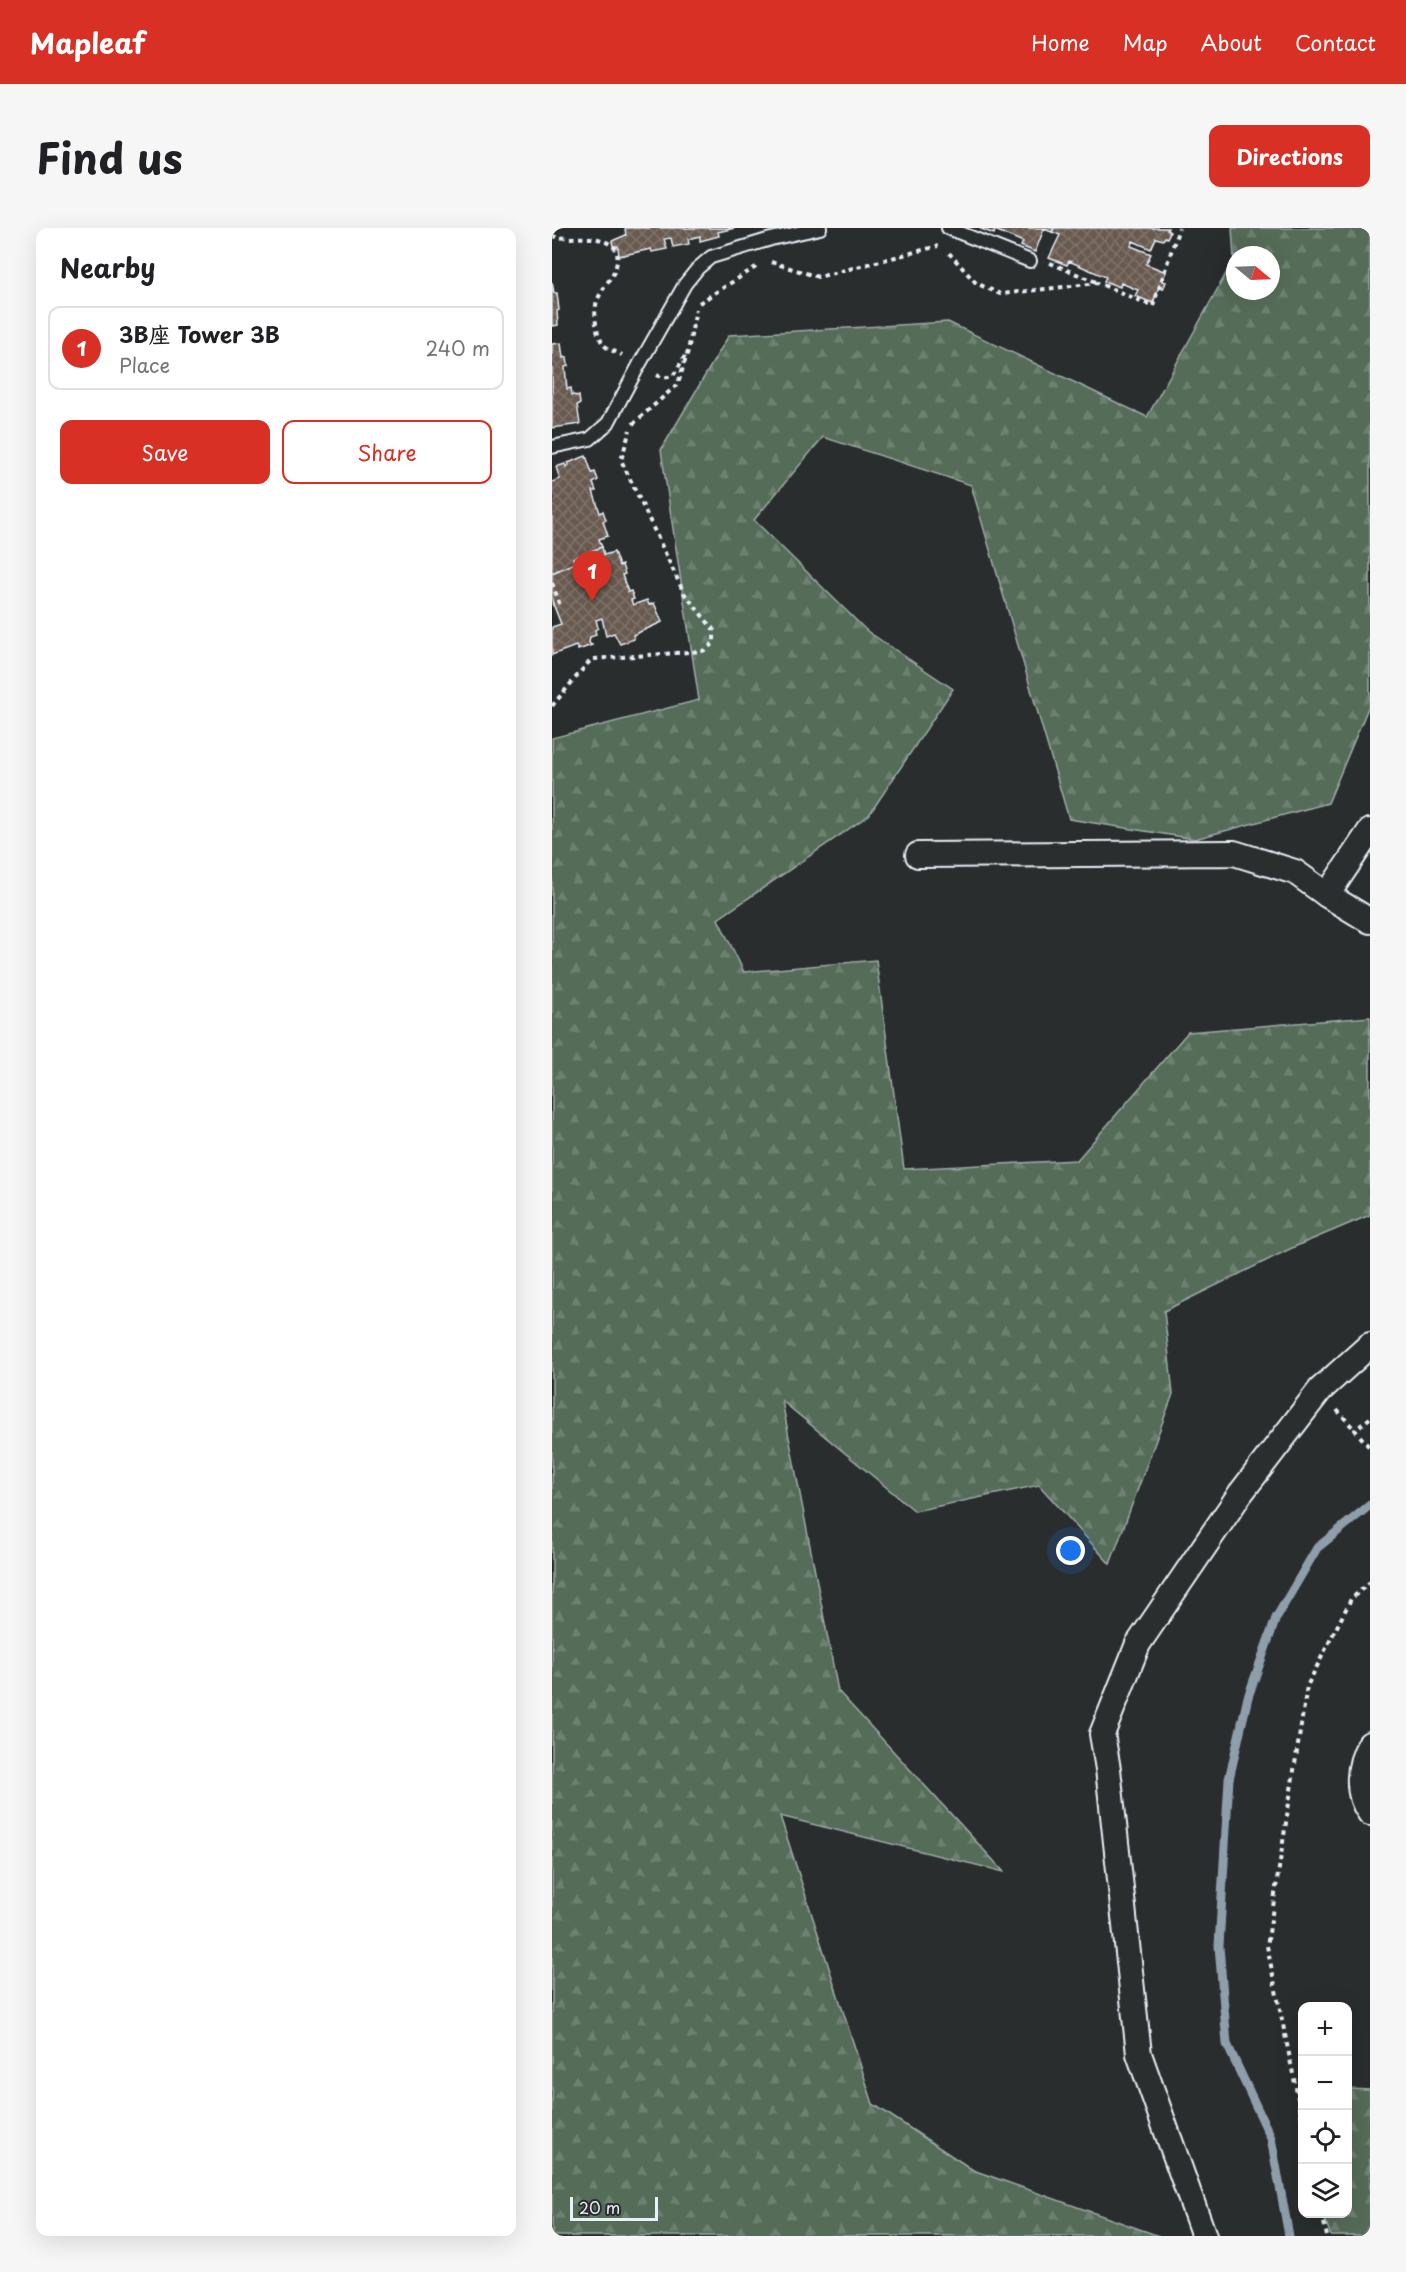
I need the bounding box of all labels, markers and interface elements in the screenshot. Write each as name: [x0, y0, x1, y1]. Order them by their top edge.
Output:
text: Mapleaf: [30, 21, 146, 64]
text: Home: [1031, 26, 1090, 58]
text: Map: [1123, 26, 1168, 58]
text: About: [1201, 26, 1262, 58]
text: Contact: [1295, 26, 1376, 58]
text: Find us: [36, 125, 183, 188]
button: Directions: [1209, 125, 1370, 187]
north arrow: [1226, 246, 1280, 300]
text: Nearby: [60, 248, 155, 287]
text: 3B座 Tower 3B: [119, 317, 280, 350]
text: 1: [77, 333, 86, 363]
text: 240 m: [425, 333, 490, 363]
text: Place: [119, 350, 170, 380]
button: Save: [60, 420, 270, 484]
button: Share: [282, 420, 492, 484]
pin: 1: [572, 552, 612, 601]
your location: [1056, 1536, 1085, 1565]
map controls: [1298, 2002, 1352, 2218]
button: +: [1298, 2002, 1352, 2056]
button: −: [1298, 2056, 1352, 2110]
button: locate: [1298, 2110, 1352, 2164]
button: layers: [1298, 2164, 1352, 2218]
scale bar: [570, 2194, 658, 2222]
text: 20 m: [579, 2195, 620, 2219]

